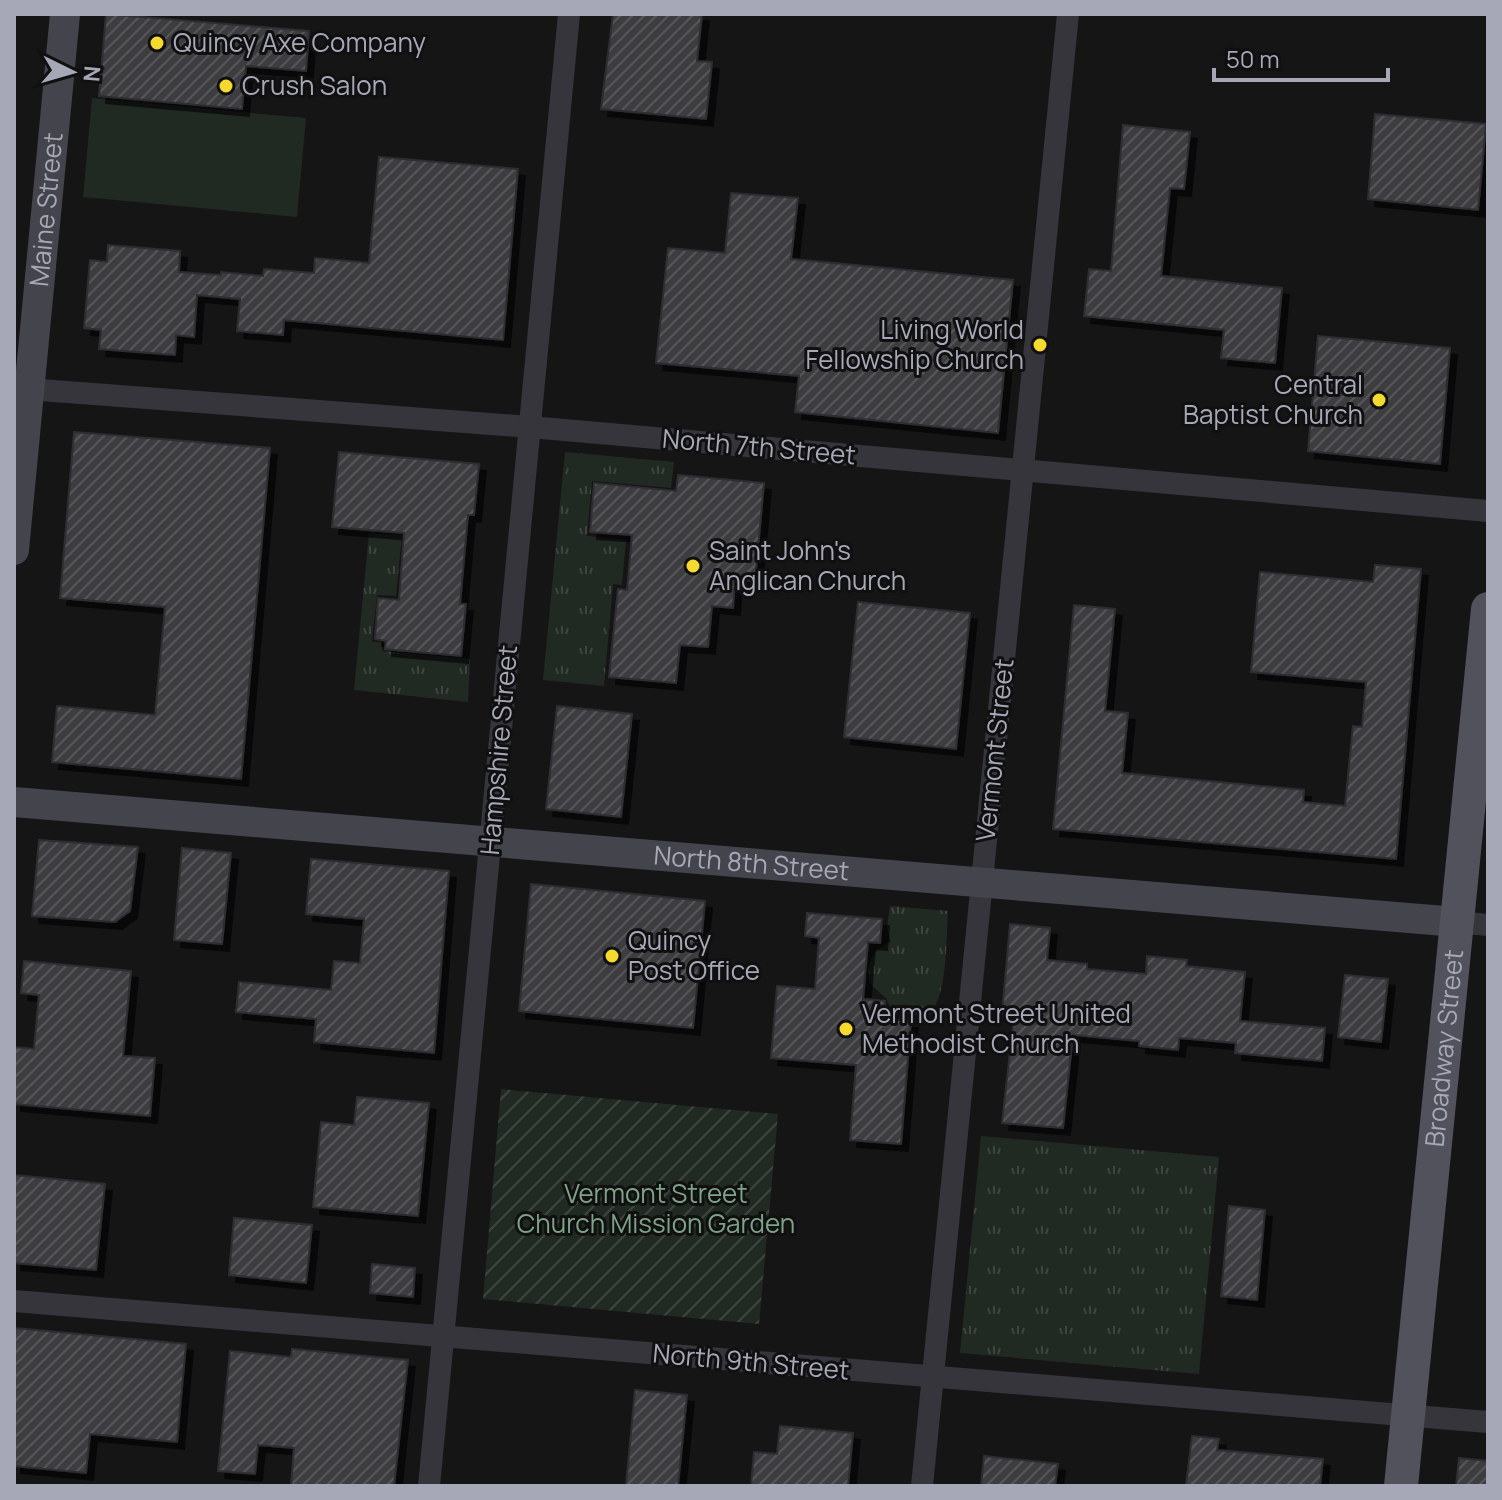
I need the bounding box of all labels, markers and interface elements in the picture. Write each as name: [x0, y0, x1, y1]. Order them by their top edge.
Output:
place label: Quincy Axe Company: [173, 24, 426, 60]
north arrow: [32, 32, 112, 112]
scale bar: [1214, 32, 1388, 82]
marker: Quincy Axe Company: [148, 34, 166, 52]
text: 50 m: [1226, 42, 1280, 75]
text: N: [76, 65, 108, 83]
place label: Crush Salon: [242, 67, 387, 103]
marker: Crush Salon: [217, 77, 235, 95]
street label: Maine Street: [20, 131, 71, 288]
place label: Living World Fellowship Church: [805, 311, 1024, 377]
marker: Living World Fellowship Church: [1031, 336, 1049, 354]
place label: Central Baptist Church: [1183, 366, 1363, 432]
marker: Central Baptist Church: [1370, 391, 1388, 409]
street label: North 7th Street: [661, 420, 857, 472]
place label: Saint John's Anglican Church: [709, 532, 906, 598]
marker: Saint John's Anglican Church: [684, 557, 702, 575]
street label: Hampshire Street: [471, 643, 525, 856]
street label: Vermont Street: [967, 657, 1021, 843]
street label: North 8th Street: [652, 836, 851, 888]
place label: Quincy Post Office: [628, 922, 760, 988]
marker: Quincy Post Office: [603, 947, 621, 965]
street label: Broadway Street: [1416, 948, 1471, 1149]
place label: Vermont Street United Methodist Church: [862, 995, 1131, 1061]
marker: Vermont Street United Methodist Church: [837, 1020, 855, 1038]
park label: Vermont Street Church Mission Garden: [517, 1175, 795, 1241]
street label: North 9th Street: [651, 1334, 851, 1388]

